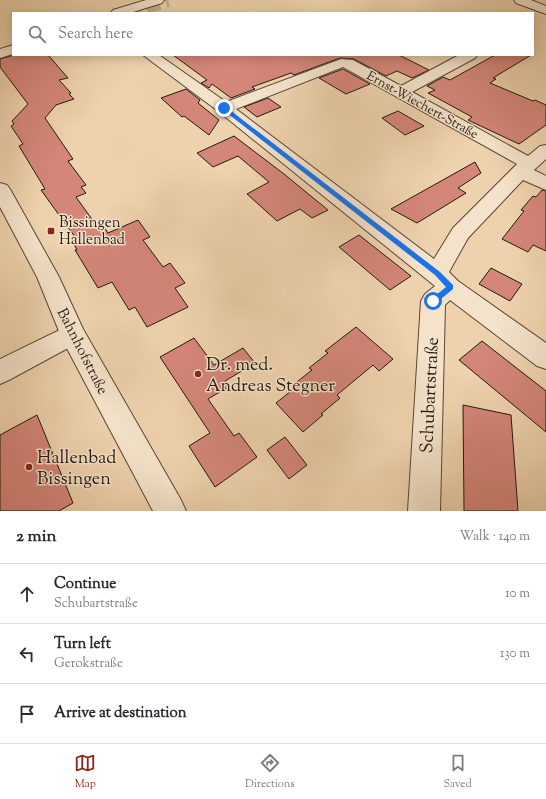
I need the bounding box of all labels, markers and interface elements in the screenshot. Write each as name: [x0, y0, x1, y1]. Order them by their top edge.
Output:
search box: [12, 12, 534, 56]
icon: search: [26, 23, 48, 45]
text: Search here: [58, 24, 133, 45]
street label: Ernst-Wiechert-Straße: [363, 68, 481, 144]
route end: [215, 99, 233, 117]
place label: Bissingen Hallenbad: [59, 213, 126, 251]
marker: Bissingen Hallenbad: [46, 226, 56, 236]
route start: [424, 292, 442, 310]
street label: Bahnhofstraße: [51, 305, 112, 399]
street label: Schubartstraße: [415, 336, 447, 454]
place label: Dr. med. Andreas Stegner: [206, 353, 335, 400]
marker: Dr. med. Andreas Stegner: [193, 369, 203, 379]
place label: Hallenbad Bissingen: [37, 446, 116, 493]
marker: Hallenbad Bissingen: [24, 462, 34, 472]
text: 2 min: [16, 525, 57, 549]
text: Walk · 140 m: [459, 528, 530, 546]
text: Continue: [54, 574, 116, 595]
icon: ahead: [16, 583, 38, 605]
text: 10 m: [505, 585, 530, 603]
text: Schubartstraße: [54, 595, 138, 613]
text: Turn left: [54, 634, 111, 655]
icon: left: [16, 643, 38, 665]
text: 130 m: [500, 645, 530, 663]
text: Gerokstraße: [54, 655, 123, 673]
icon: arrive: [16, 703, 38, 725]
text: Arrive at destination: [54, 703, 187, 724]
tab: Map: [74, 752, 96, 792]
tab: Directions: [245, 752, 295, 792]
tab: Saved: [443, 752, 472, 792]

